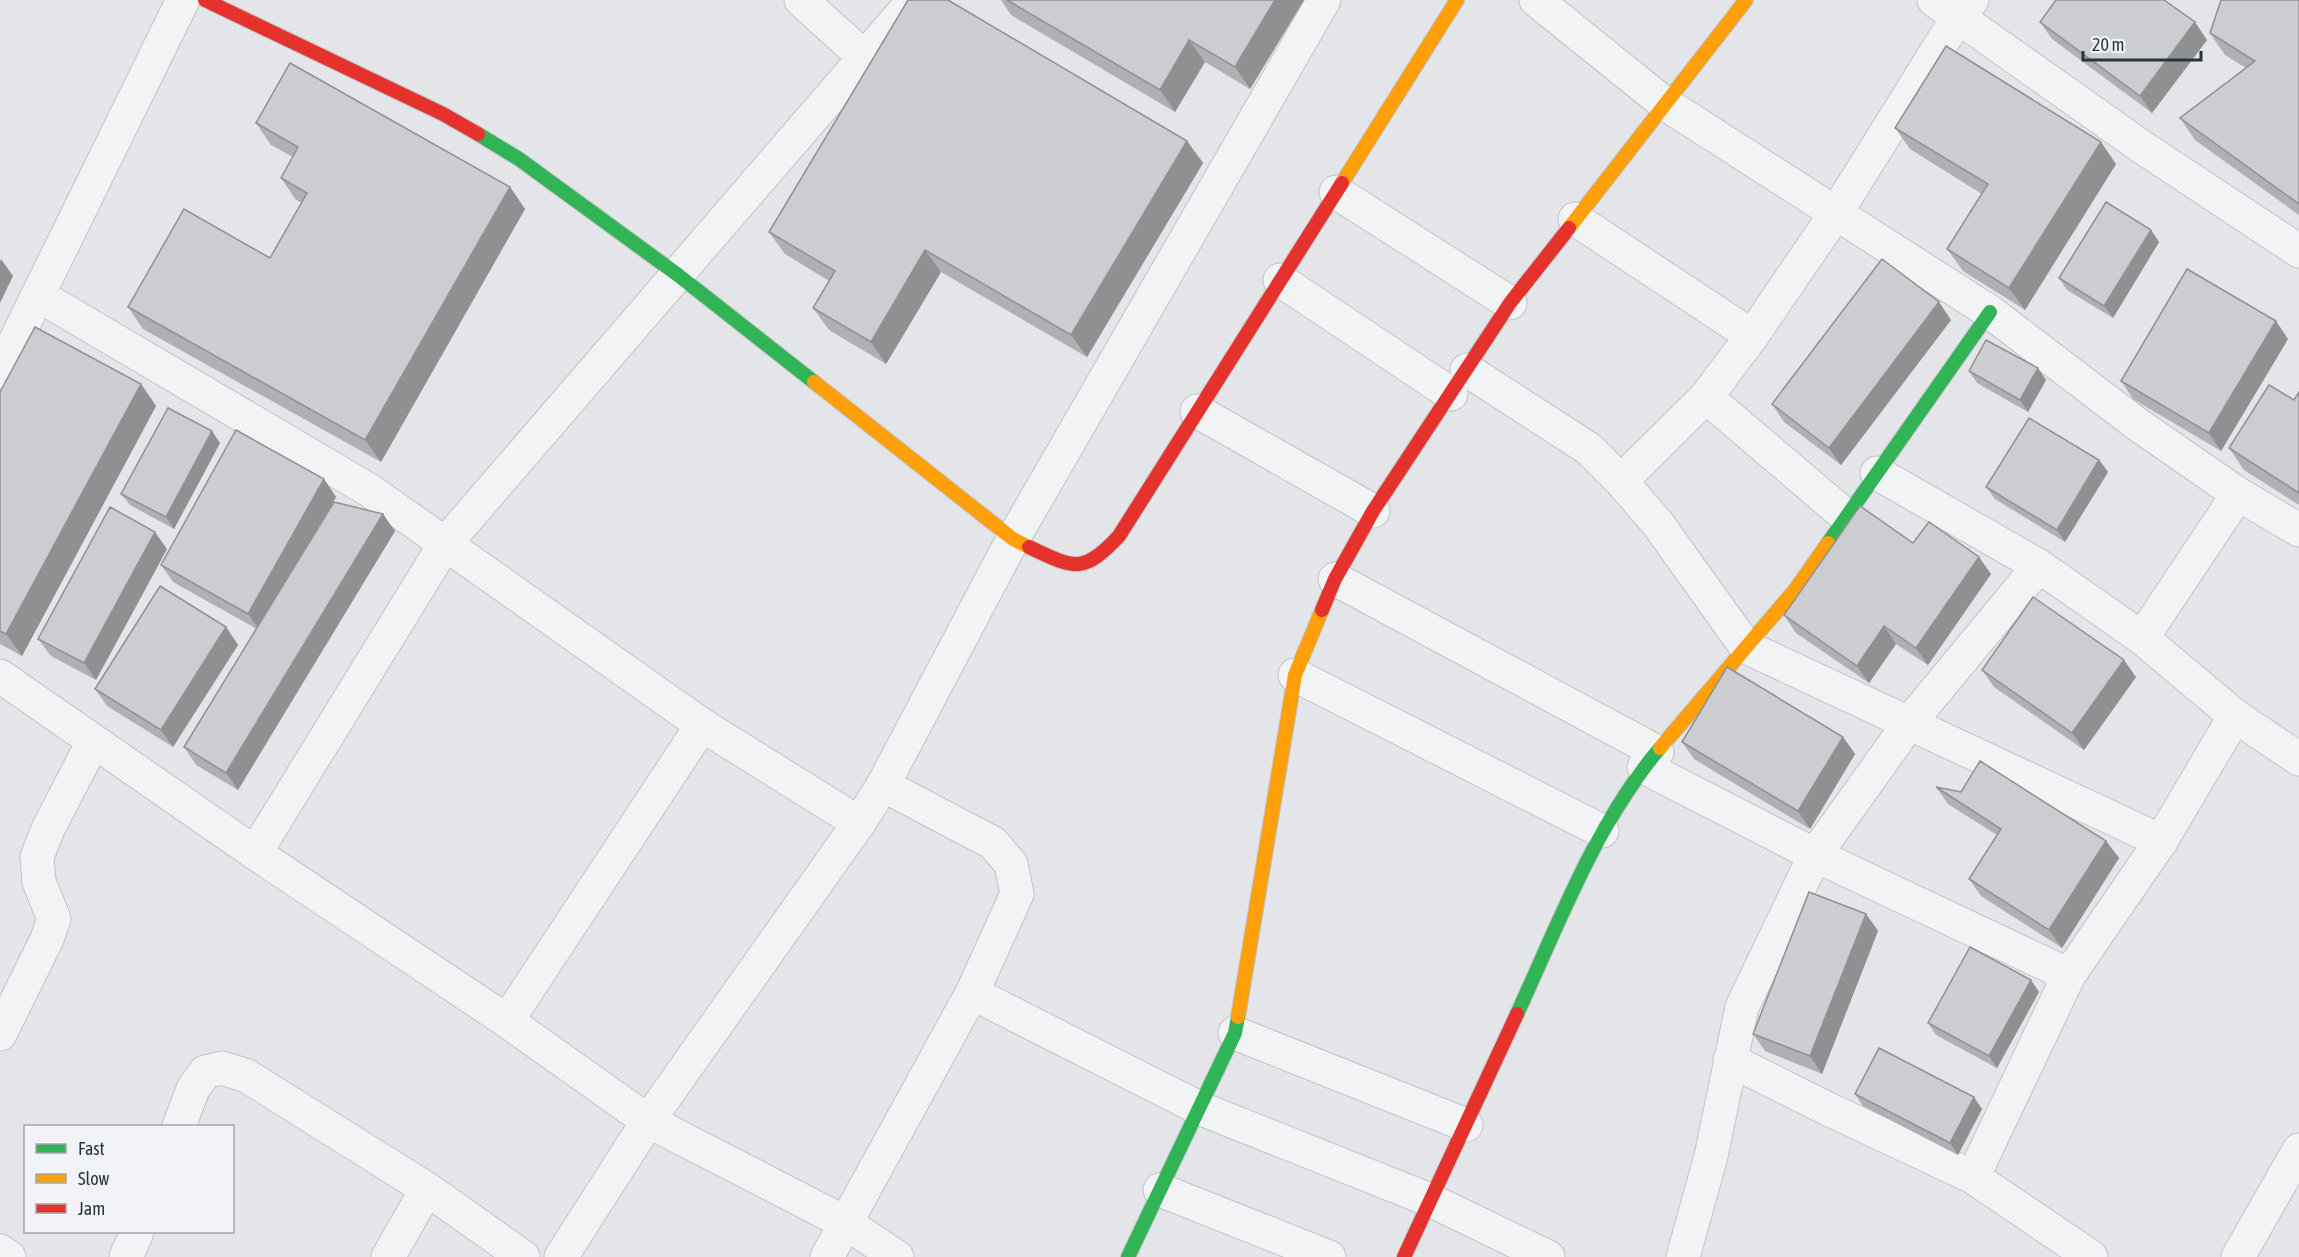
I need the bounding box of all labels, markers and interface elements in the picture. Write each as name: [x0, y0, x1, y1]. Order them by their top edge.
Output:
scale bar: [2083, 24, 2202, 62]
text: 20 m: [2092, 34, 2124, 55]
legend: [24, 1125, 234, 1233]
text: Fast: [78, 1138, 105, 1159]
text: Slow: [78, 1168, 109, 1189]
text: Jam: [78, 1198, 105, 1219]

